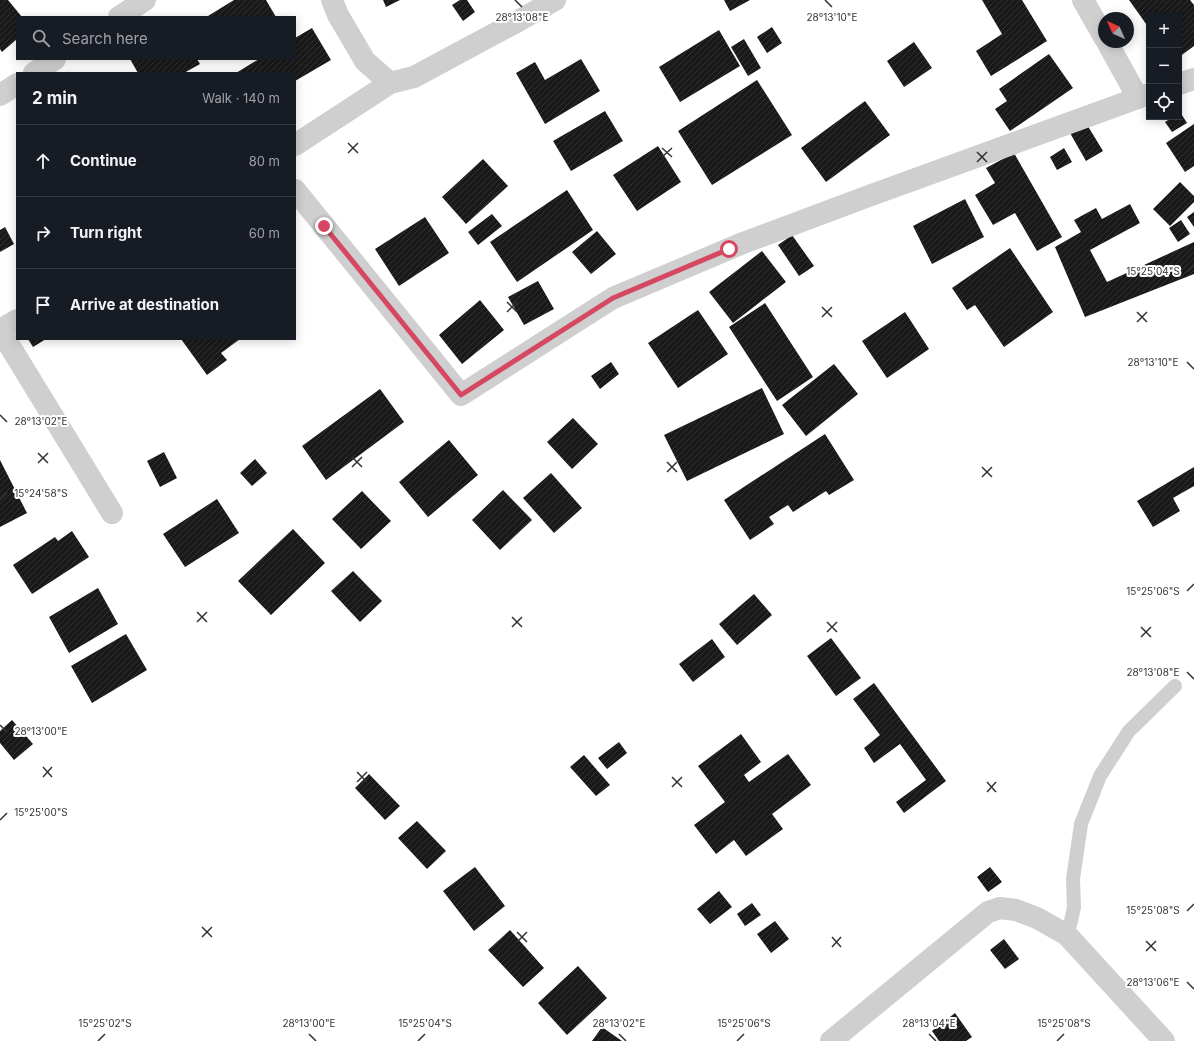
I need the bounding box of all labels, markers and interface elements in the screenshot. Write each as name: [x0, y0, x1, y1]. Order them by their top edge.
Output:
text: 28°13'08"E: [495, 11, 549, 23]
text: 28°13'10"E: [807, 11, 857, 23]
north arrow: [1098, 12, 1134, 48]
map controls: [1146, 12, 1182, 120]
button: +: [1146, 12, 1182, 48]
search box: [16, 16, 296, 60]
icon: search: [30, 27, 52, 49]
text: Search here: [62, 29, 148, 48]
button: −: [1146, 48, 1182, 84]
button: locate: [1146, 84, 1182, 120]
text: 2 min: [32, 88, 77, 108]
text: Walk · 140 m: [202, 90, 280, 106]
icon: ahead: [32, 150, 54, 172]
text: Continue: [70, 151, 137, 170]
text: 80 m: [249, 153, 280, 169]
route end: [315, 217, 333, 235]
icon: right: [32, 222, 54, 244]
text: Turn right: [70, 223, 142, 242]
text: 60 m: [249, 225, 280, 241]
route start: [720, 240, 738, 258]
text: 15°25'04"S: [1126, 265, 1180, 277]
icon: arrive: [32, 294, 54, 316]
text: Arrive at destination: [70, 295, 219, 314]
text: 28°13'10"E: [1128, 356, 1178, 368]
text: 28°13'02"E: [14, 415, 68, 427]
text: 15°24'58"S: [14, 487, 68, 499]
text: 15°25'06"S: [1126, 585, 1180, 597]
text: 28°13'08"E: [1126, 666, 1180, 678]
text: 28°13'00"E: [14, 725, 68, 737]
text: 15°25'00"S: [14, 806, 68, 818]
text: 15°25'08"S: [1126, 904, 1180, 916]
text: 28°13'06"E: [1126, 976, 1180, 988]
text: 15°25'02"S: [78, 1017, 132, 1029]
text: 28°13'00"E: [282, 1017, 336, 1029]
text: 15°25'04"S: [398, 1017, 452, 1029]
text: 28°13'02"E: [592, 1017, 646, 1029]
text: 15°25'06"S: [717, 1017, 771, 1029]
text: 28°13'04"E: [902, 1017, 956, 1029]
text: 15°25'08"S: [1037, 1017, 1091, 1029]

